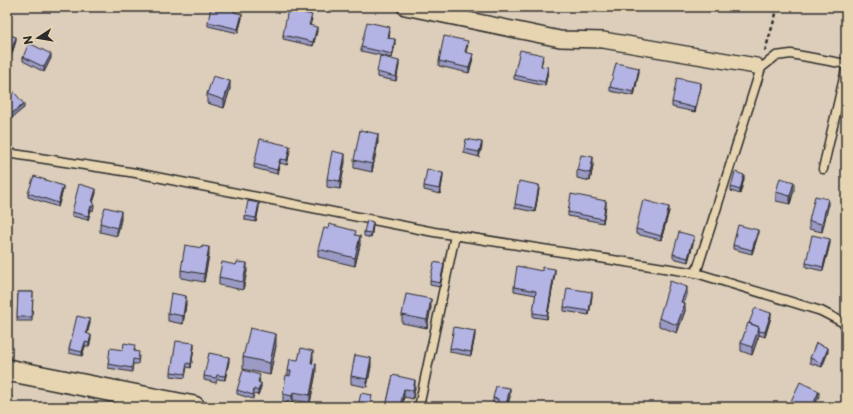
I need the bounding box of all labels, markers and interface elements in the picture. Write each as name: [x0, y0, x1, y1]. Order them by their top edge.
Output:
north arrow: [18, 18, 58, 58]
text: N: [18, 34, 37, 46]

